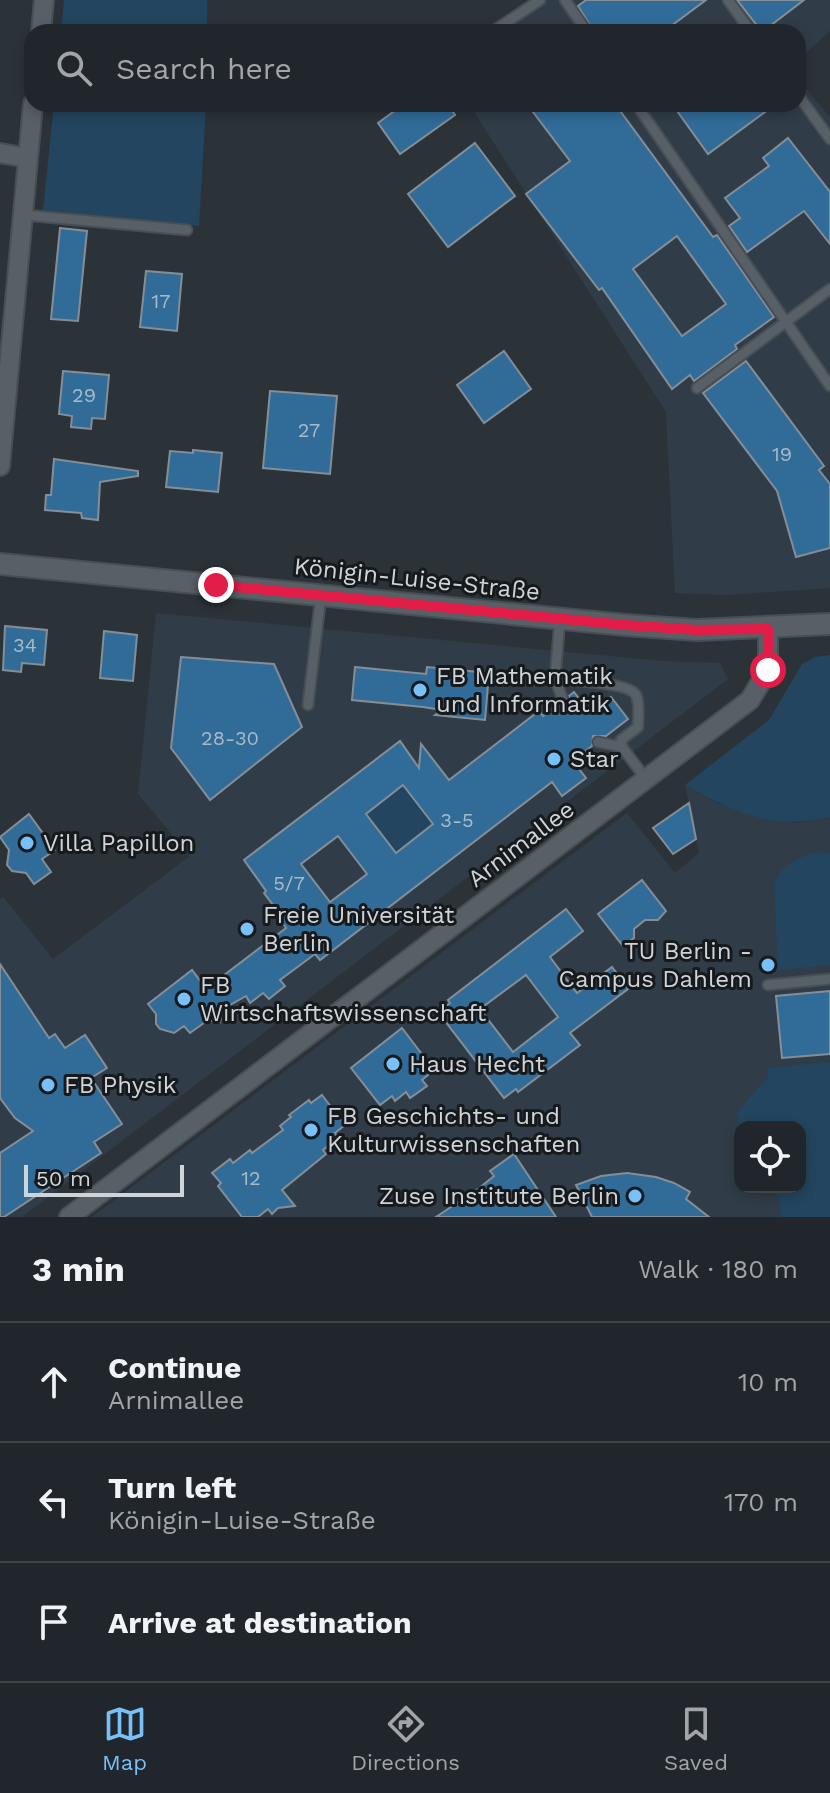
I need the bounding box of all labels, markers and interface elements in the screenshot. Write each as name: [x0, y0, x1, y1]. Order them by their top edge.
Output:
search box: [24, 24, 806, 112]
icon: search: [52, 46, 96, 90]
text: Search here: [116, 51, 292, 86]
house number: 17: [151, 289, 171, 313]
house number: 29: [72, 383, 96, 407]
house number: 27: [298, 418, 320, 442]
house number: 19: [772, 442, 792, 466]
street label: Königin-Luise-Straße: [293, 552, 541, 606]
route end: [198, 567, 234, 603]
house number: 34: [13, 633, 37, 657]
route start: [750, 652, 786, 688]
place label: FB Mathematik und Informatik: [436, 662, 613, 718]
marker: FB Mathematik und Informatik: [411, 681, 429, 699]
house number: 28-30: [201, 726, 259, 750]
place label: Star: [570, 745, 619, 773]
marker: Star: [545, 750, 563, 768]
street label: Arnimallee: [462, 795, 580, 893]
house number: 3-5: [440, 808, 474, 832]
place label: Villa Papillon: [43, 829, 194, 857]
marker: Villa Papillon: [18, 834, 36, 852]
house number: 5/7: [273, 871, 305, 895]
place label: Freie Universität Berlin: [263, 901, 454, 957]
marker: Freie Universität Berlin: [238, 920, 256, 938]
place label: TU Berlin - Campus Dahlem: [559, 937, 752, 993]
marker: TU Berlin - Campus Dahlem: [759, 956, 777, 974]
place label: FB Wirtschaftswissenschaft: [200, 971, 486, 1027]
marker: FB Wirtschaftswissenschaft: [175, 990, 193, 1008]
place label: Haus Hecht: [409, 1050, 545, 1078]
marker: Haus Hecht: [384, 1055, 402, 1073]
place label: FB Physik: [64, 1071, 177, 1099]
marker: FB Physik: [39, 1076, 57, 1094]
place label: FB Geschichts- und Kulturwissenschaften: [327, 1102, 580, 1158]
marker: FB Geschichts- und Kulturwissenschaften: [302, 1121, 320, 1139]
map controls: [734, 1121, 806, 1193]
button: locate: [734, 1121, 806, 1193]
scale bar: [24, 1161, 184, 1197]
text: 50 m: [36, 1166, 91, 1191]
house number: 12: [241, 1166, 261, 1190]
place label: Zuse Institute Berlin: [379, 1182, 619, 1210]
marker: Zuse Institute Berlin: [626, 1187, 644, 1205]
text: 3 min: [32, 1249, 125, 1289]
text: Walk · 180 m: [638, 1254, 798, 1284]
text: Continue: [108, 1350, 241, 1385]
icon: ahead: [32, 1360, 76, 1404]
text: 10 m: [738, 1367, 798, 1397]
text: Arnimallee: [108, 1385, 244, 1415]
text: Turn left: [108, 1470, 236, 1505]
icon: left: [32, 1480, 76, 1524]
text: 170 m: [724, 1487, 798, 1517]
text: Königin-Luise-Straße: [108, 1505, 376, 1535]
icon: arrive: [32, 1600, 76, 1644]
text: Arrive at destination: [108, 1605, 412, 1640]
tab: Map: [102, 1702, 147, 1775]
tab: Directions: [351, 1702, 460, 1775]
tab: Saved: [664, 1702, 728, 1775]

